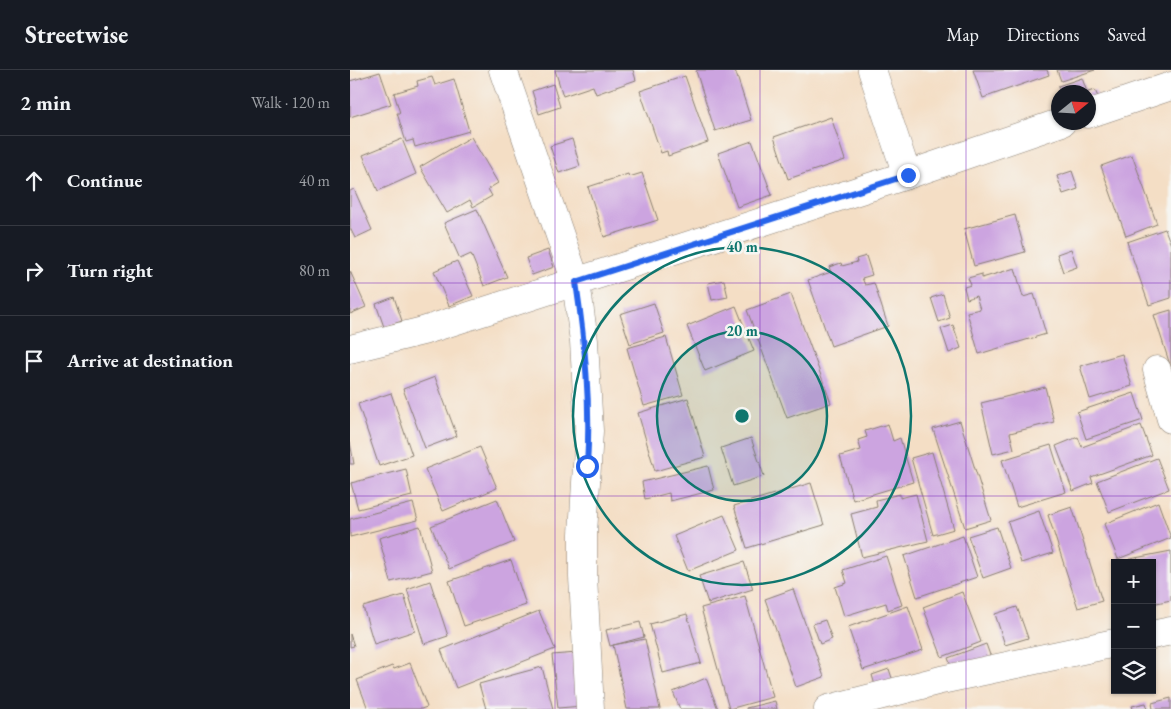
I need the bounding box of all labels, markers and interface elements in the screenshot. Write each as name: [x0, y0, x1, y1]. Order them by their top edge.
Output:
text: Streetwise: [25, 19, 128, 50]
text: Map: [947, 23, 979, 46]
text: Directions: [1007, 23, 1079, 46]
text: Saved: [1107, 23, 1146, 46]
north arrow: [1051, 85, 1096, 130]
text: 2 min: [20, 89, 71, 116]
text: Walk · 120 m: [251, 92, 330, 113]
route end: [897, 164, 920, 187]
icon: ahead: [20, 167, 48, 195]
text: Continue: [67, 168, 142, 193]
text: 40 m: [299, 170, 330, 191]
text: 40 m: [726, 237, 758, 256]
icon: right: [20, 257, 48, 285]
text: Turn right: [67, 258, 153, 283]
text: 80 m: [299, 260, 330, 281]
text: 20 m: [726, 321, 758, 340]
icon: arrive: [20, 347, 48, 375]
text: Arrive at destination: [67, 348, 233, 373]
centre of rings: [733, 407, 751, 425]
route start: [576, 455, 599, 478]
map controls: [1111, 559, 1156, 694]
button: +: [1111, 559, 1156, 604]
button: −: [1111, 604, 1156, 649]
button: layers: [1111, 649, 1156, 694]

